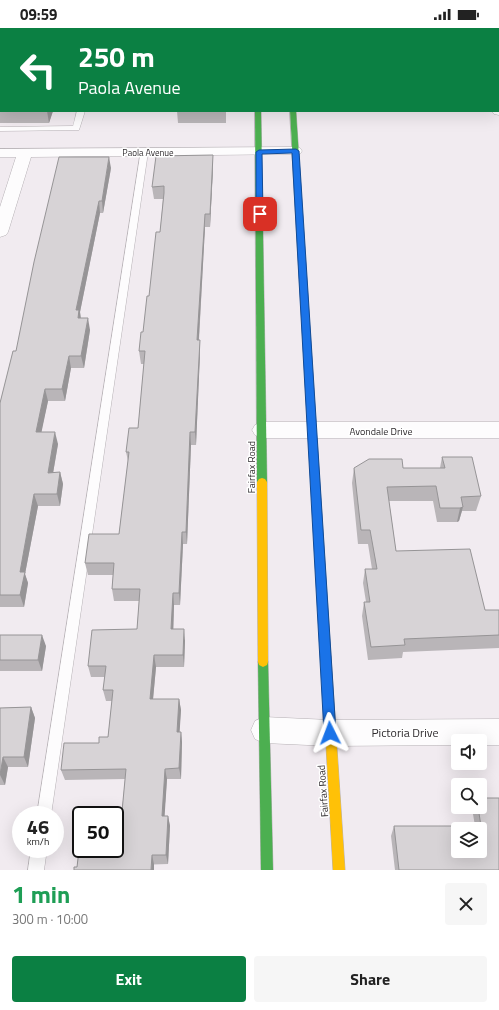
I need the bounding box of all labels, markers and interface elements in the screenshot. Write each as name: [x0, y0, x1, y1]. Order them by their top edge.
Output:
text: 09:59: [20, 3, 57, 26]
text: 250 m: [78, 35, 155, 78]
icon: left: [12, 44, 64, 96]
text: Paola Avenue: [78, 74, 181, 101]
street label: Paola Avenue: [122, 146, 174, 159]
pin: [243, 197, 277, 231]
icon: arrive: [249, 203, 271, 225]
street label: Avondale Drive: [350, 424, 412, 439]
street label: Fairfax Road: [244, 441, 259, 493]
position arrow: [309, 712, 351, 754]
street label: Pictoria Drive: [371, 723, 439, 742]
map controls: [451, 734, 487, 858]
button: sound: [451, 734, 487, 770]
street label: Fairfax Road: [314, 764, 332, 818]
button: search: [451, 778, 487, 814]
speed limit sign: 50: [72, 806, 124, 858]
text: 46: [27, 811, 49, 842]
button: layers: [451, 822, 487, 858]
text: km/h: [27, 834, 49, 849]
text: 1 min: [12, 876, 70, 912]
button: close: [445, 883, 487, 925]
text: 300 m · 10:00: [12, 909, 88, 929]
button: Exit: [12, 956, 246, 1002]
button: Share: [254, 956, 487, 1002]

